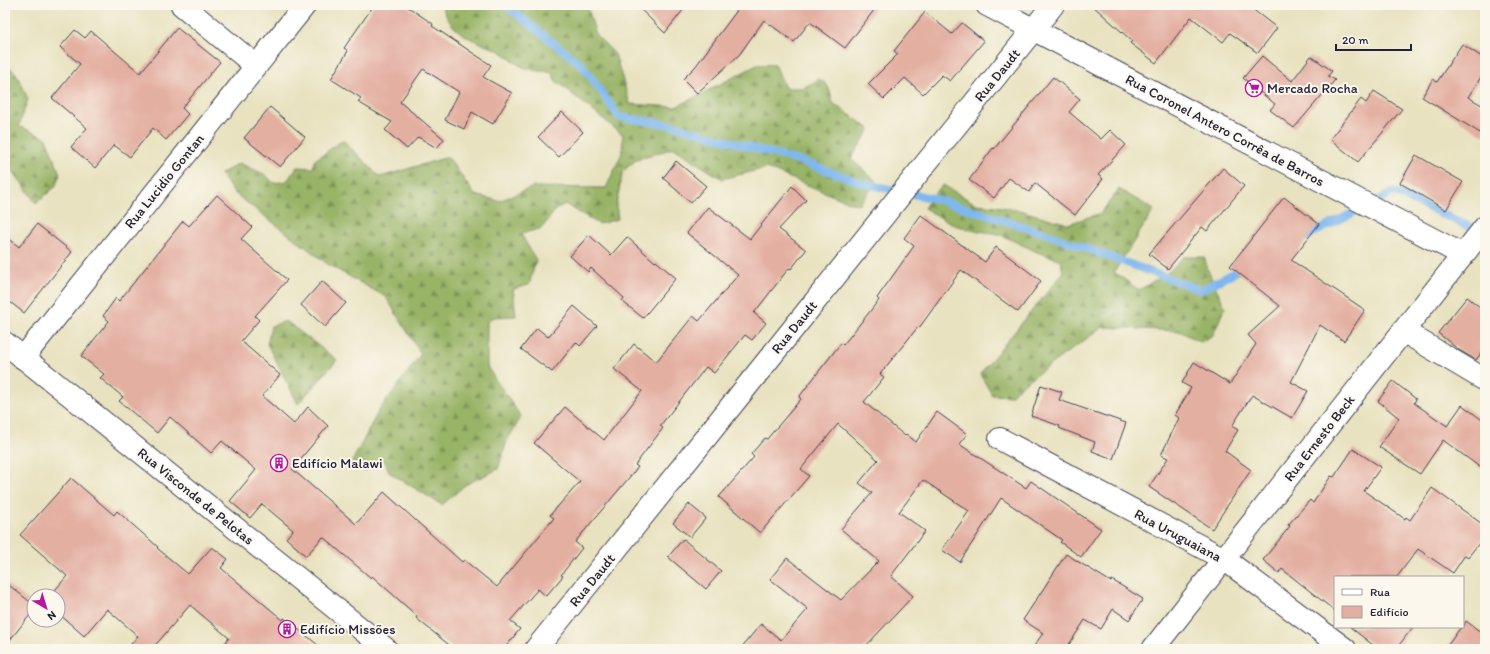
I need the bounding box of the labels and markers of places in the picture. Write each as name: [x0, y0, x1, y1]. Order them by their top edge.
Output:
supermarket icon: Mercado Rocha: [1244, 78, 1264, 98]
place label: Mercado Rocha: [1267, 80, 1358, 97]
building icon: Edifício Malawi: [269, 453, 289, 473]
place label: Edifício Malawi: [292, 455, 383, 472]
building icon: Edifício Missões: [277, 619, 297, 639]
place label: Edifício Missões: [300, 621, 395, 638]

